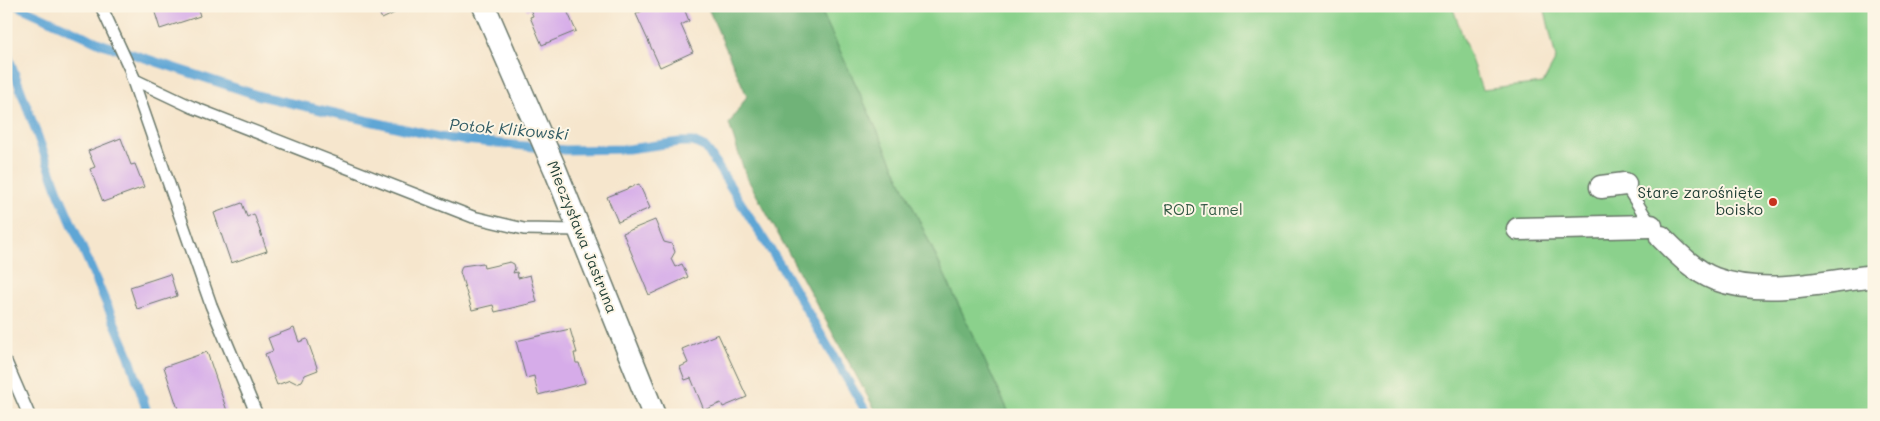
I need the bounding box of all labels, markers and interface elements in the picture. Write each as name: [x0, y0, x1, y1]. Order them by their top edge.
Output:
water label: Potok Klikowski: [449, 113, 570, 144]
street label: Mieczysława Jastruna: [543, 157, 623, 316]
place label: Stare zarośnięte boisko: [1638, 182, 1763, 219]
marker: Stare zarośnięte boisko: [1767, 196, 1779, 208]
park label: ROD Tamel: [1163, 199, 1243, 219]

